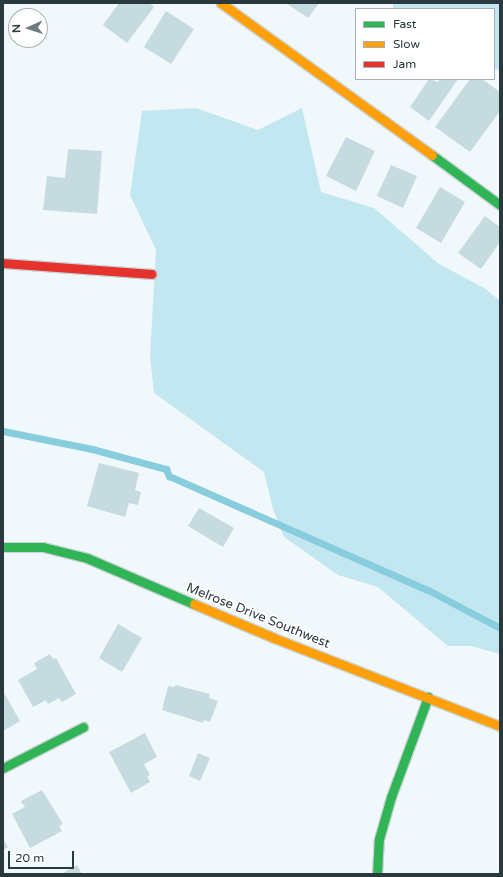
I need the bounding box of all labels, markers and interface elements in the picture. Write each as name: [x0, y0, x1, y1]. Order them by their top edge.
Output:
north arrow: [8, 8, 48, 48]
legend: [355, 8, 495, 80]
text: Fast: [393, 17, 416, 31]
text: N: [10, 24, 23, 33]
text: Slow: [393, 37, 420, 51]
text: Jam: [393, 57, 416, 71]
street label: Melrose Drive Southwest: [184, 580, 332, 652]
scale bar: [10, 843, 76, 869]
text: 20 m: [15, 851, 44, 865]

